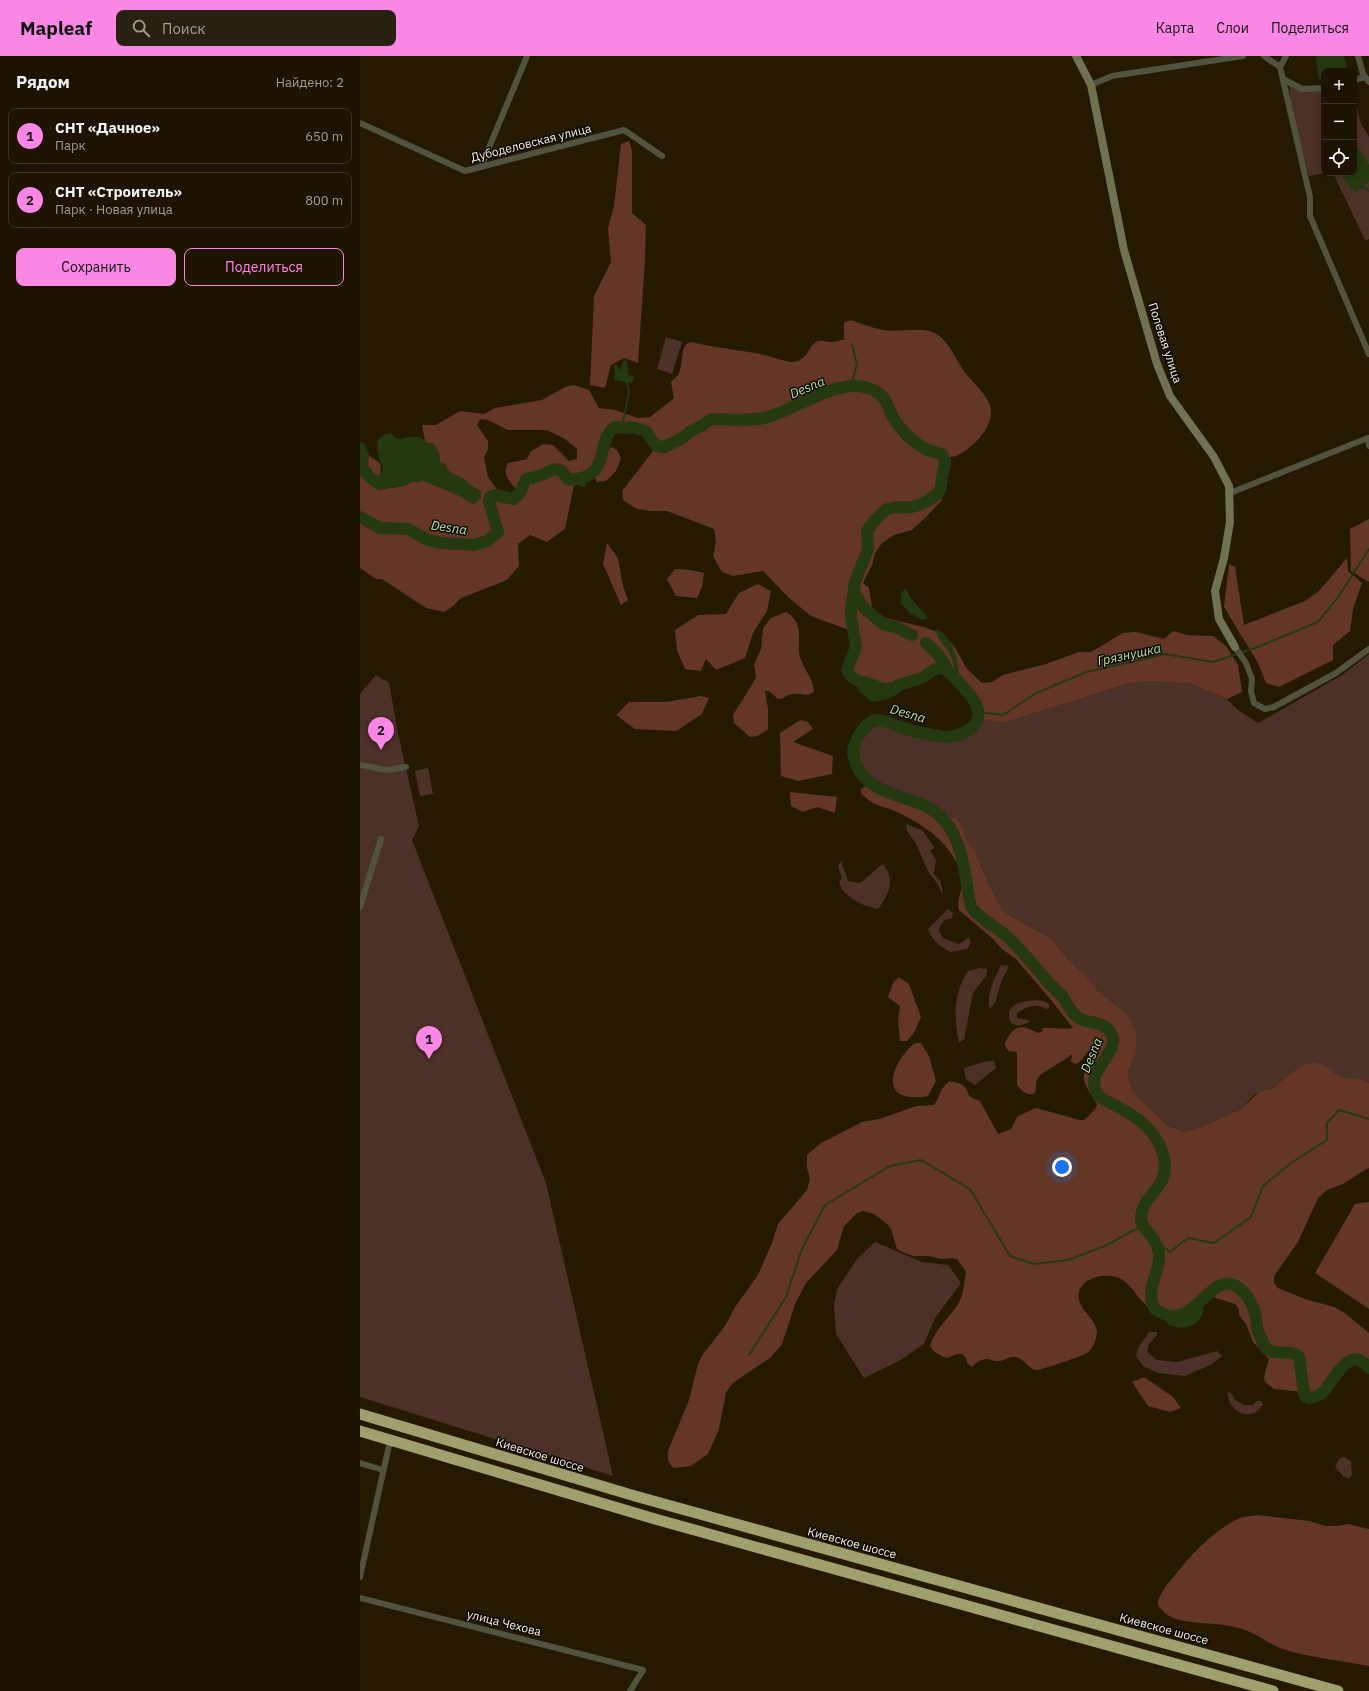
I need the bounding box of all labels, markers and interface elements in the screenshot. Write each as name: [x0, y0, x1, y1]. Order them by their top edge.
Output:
search box: [116, 10, 396, 46]
text: Mapleaf: [20, 16, 92, 40]
icon: search: [130, 17, 152, 39]
text: Поиск: [162, 19, 205, 38]
text: Карта: [1156, 19, 1194, 37]
text: Слои: [1216, 19, 1249, 37]
text: Поделиться: [1271, 19, 1349, 37]
map controls: [1321, 68, 1357, 176]
button: +: [1321, 68, 1357, 104]
text: Рядом: [16, 71, 70, 93]
text: Найдено: 2: [276, 74, 344, 91]
button: −: [1321, 104, 1357, 140]
text: СНТ «Дачное»: [55, 118, 160, 137]
street label: Дубоделовская улица: [469, 120, 593, 165]
text: 1: [26, 128, 34, 145]
text: 650 m: [305, 128, 343, 145]
text: Парк: [55, 137, 86, 154]
button: locate: [1321, 140, 1357, 176]
text: СНТ «Строитель»: [55, 182, 182, 201]
text: 2: [26, 192, 34, 209]
text: 800 m: [305, 192, 343, 209]
text: Парк · Новая улица: [55, 201, 173, 218]
button: Сохранить: [16, 248, 176, 286]
button: Поделиться: [184, 248, 344, 286]
street label: Полевая улица: [1145, 301, 1186, 386]
water label: Desna: [787, 373, 827, 402]
water label: Desna: [430, 517, 468, 538]
water label: Грязнушка: [1096, 639, 1162, 670]
water label: Desna: [888, 700, 928, 727]
pin: 2: [368, 717, 394, 750]
pin: 1: [416, 1026, 442, 1059]
water label: Desna: [1077, 1035, 1106, 1075]
your location: [1052, 1157, 1072, 1177]
street label: Киевское шоссе: [494, 1434, 587, 1475]
street label: Киевское шоссе: [806, 1523, 899, 1562]
street label: улица Чехова: [465, 1606, 543, 1639]
street label: Киевское шоссе: [1118, 1609, 1211, 1648]

